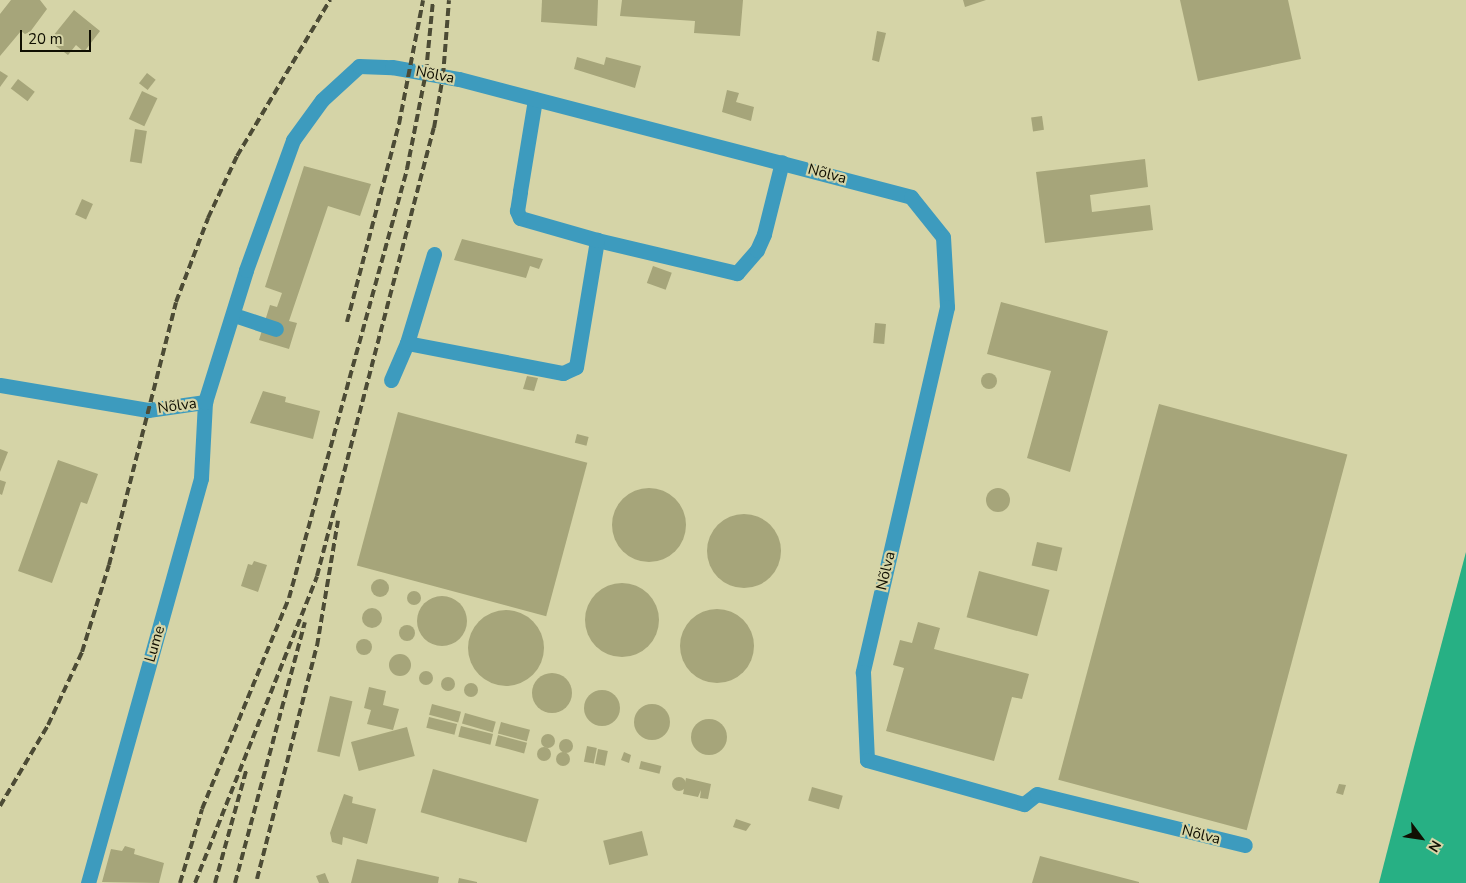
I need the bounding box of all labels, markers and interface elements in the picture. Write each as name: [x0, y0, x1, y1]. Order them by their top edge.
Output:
scale bar: [22, 20, 94, 52]
text: 20 m: [28, 29, 63, 49]
street label: Nõlva: [414, 62, 456, 88]
street label: Nõlva: [806, 160, 848, 188]
street label: Nõlva: [156, 394, 198, 418]
street label: Nõlva: [873, 550, 899, 592]
street label: Lume: [141, 624, 169, 664]
north arrow: [1396, 813, 1446, 863]
street label: Nõlva: [1180, 822, 1222, 848]
text: N: [1423, 837, 1445, 855]

